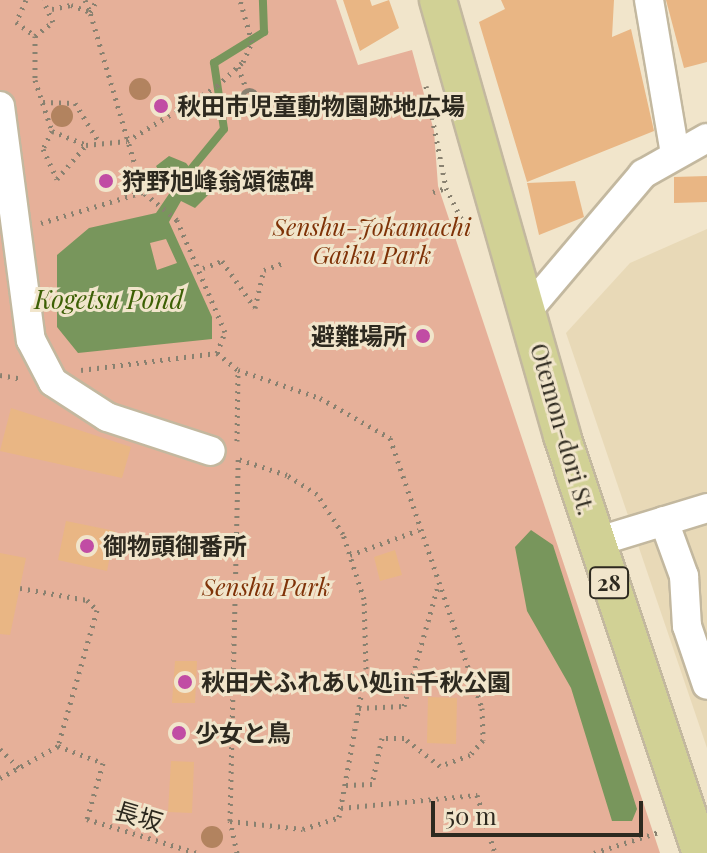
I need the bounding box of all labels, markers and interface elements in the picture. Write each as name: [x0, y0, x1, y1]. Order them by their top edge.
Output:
place label: 秋田市児童動物園跡地広場: [177, 92, 465, 120]
marker: 秋田市児童動物園跡地広場: [152, 97, 170, 115]
place label: 狩野旭峰翁頌徳碑: [122, 167, 314, 195]
marker: 狩野旭峰翁頌徳碑: [97, 172, 115, 190]
park label: Senshu-Jokamachi Gaiku Park: [273, 213, 471, 269]
water label: Kogetsu Pond: [34, 283, 184, 315]
place label: 避難場所: [311, 322, 407, 350]
marker: 避難場所: [414, 327, 432, 345]
street label: Otemon-dori St.: [525, 340, 601, 518]
place label: 御物頭御番所: [103, 532, 247, 560]
marker: 御物頭御番所: [78, 537, 96, 555]
road number: 28: [589, 565, 629, 601]
park label: Senshū Park: [202, 573, 330, 601]
place label: 秋田犬ふれあい処in千秋公園: [201, 668, 511, 696]
marker: 秋田犬ふれあい処in千秋公園: [176, 673, 194, 691]
place label: 少女と鳥: [195, 719, 291, 747]
marker: 少女と鳥: [170, 724, 188, 742]
scale bar: [435, 785, 647, 835]
street label: 長坂: [112, 795, 166, 837]
text: 50 m: [445, 799, 497, 831]

